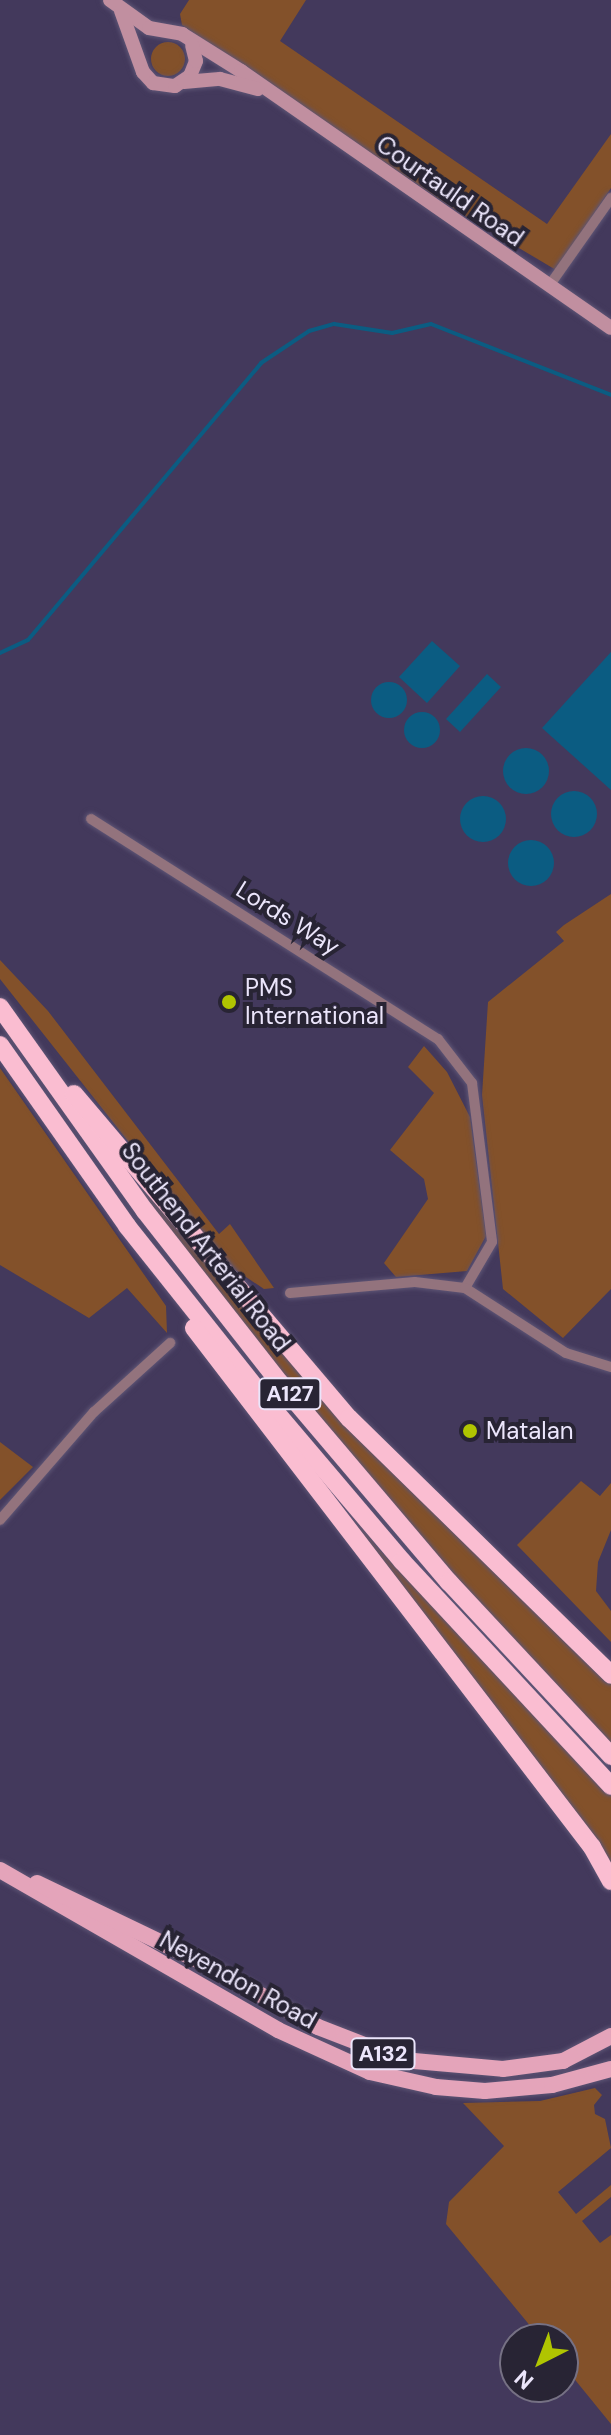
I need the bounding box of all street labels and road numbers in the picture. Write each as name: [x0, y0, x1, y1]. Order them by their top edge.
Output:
street label: Courtauld Road: [371, 130, 529, 252]
street label: Lords Way: [231, 875, 345, 961]
street label: Southend Arterial Road: [116, 1137, 296, 1357]
road number: A127: [258, 1376, 322, 1412]
street label: Nevendon Road: [155, 1925, 321, 2035]
road number: A132: [349, 2036, 417, 2072]

